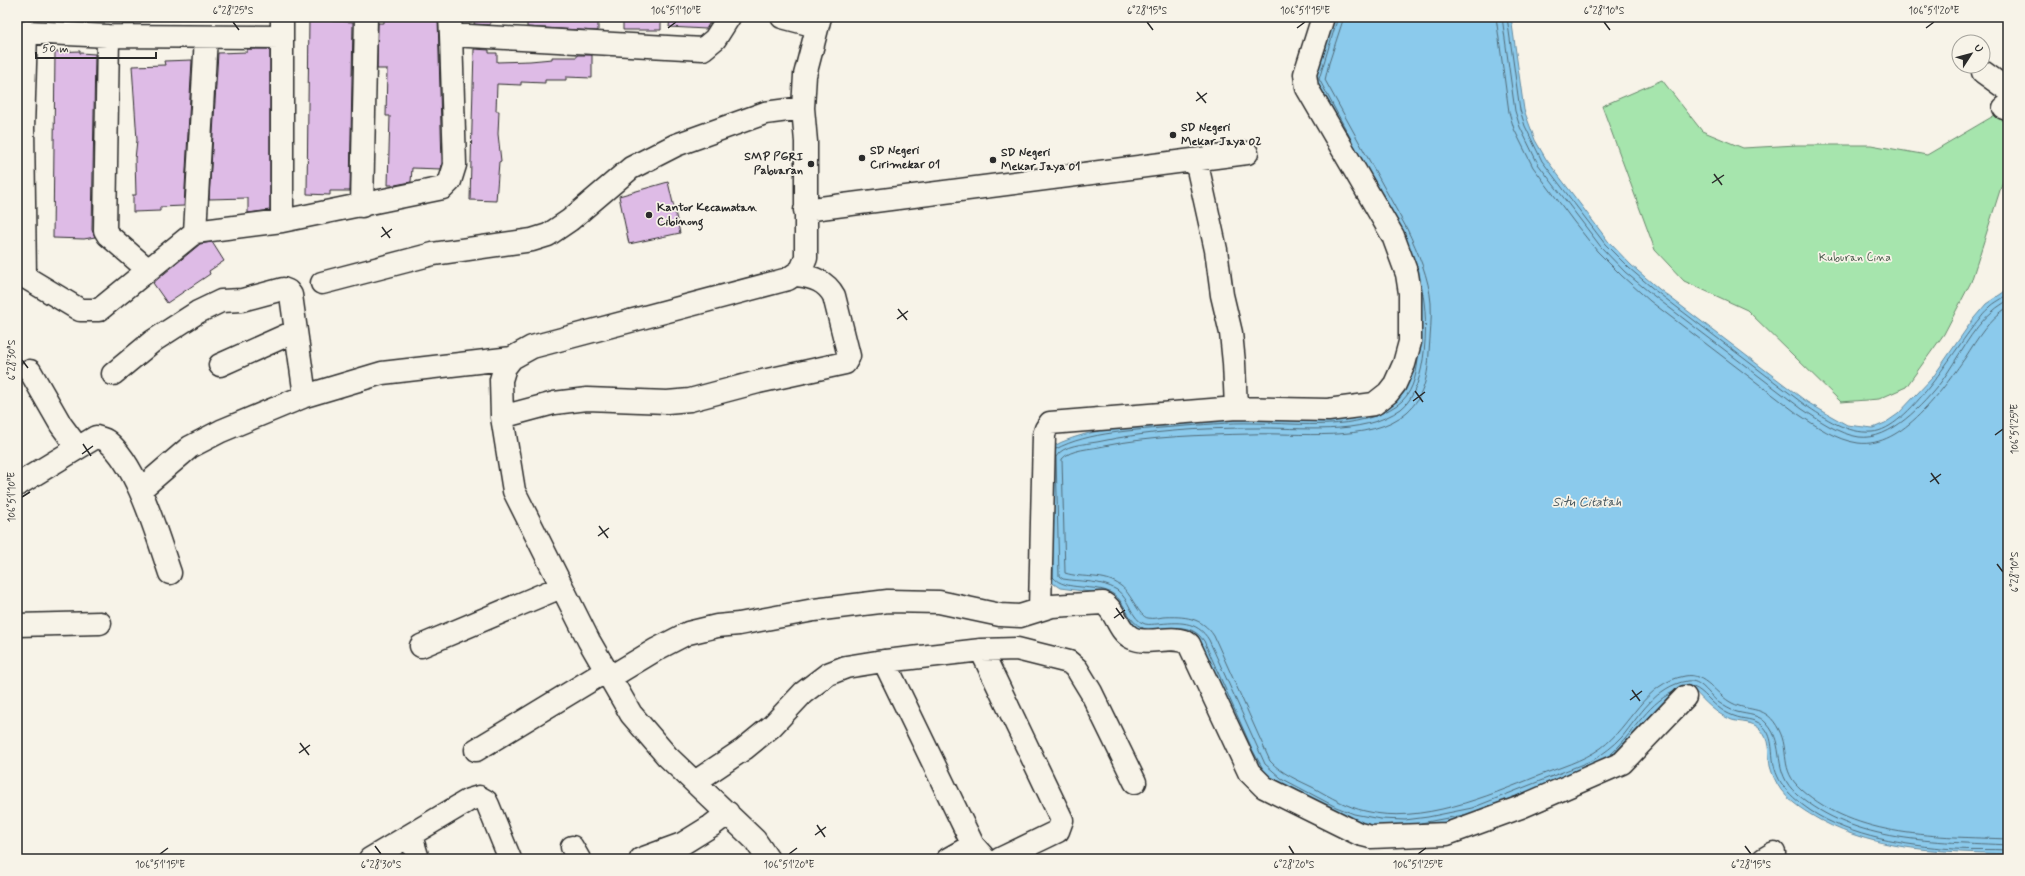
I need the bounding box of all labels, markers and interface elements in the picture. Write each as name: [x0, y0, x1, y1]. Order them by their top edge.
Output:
text: 6°28'25"S: [213, 4, 254, 18]
text: 106°51'10"E: [651, 4, 701, 18]
text: 6°28'15"S: [1127, 4, 1167, 18]
text: 106°51'15"E: [1280, 4, 1330, 18]
text: 6°28'10"S: [1584, 4, 1625, 18]
text: 106°51'20"E: [1909, 4, 1960, 18]
scale bar: [36, 34, 156, 60]
north arrow: [1951, 34, 1991, 74]
text: 50 m: [42, 41, 69, 57]
text: U: [1971, 42, 1986, 56]
place label: SD Negeri Mekar Jaya 02: [1181, 120, 1262, 150]
marker: SD Negeri Mekar Jaya 02: [1168, 130, 1178, 140]
place label: SD Negeri Cirimekar 01: [870, 143, 940, 173]
place label: SD Negeri Mekar Jaya 01: [1001, 145, 1080, 175]
place label: SMP PGRI Pabuaran: [744, 149, 804, 179]
marker: SD Negeri Cirimekar 01: [857, 153, 867, 163]
marker: SD Negeri Mekar Jaya 01: [988, 155, 998, 165]
marker: SMP PGRI Pabuaran: [806, 159, 816, 169]
place label: Kantor Kecamatan Cibinong: [657, 200, 757, 231]
marker: Kantor Kecamatan Cibinong: [644, 210, 654, 220]
park label: Kuburan Cina: [1819, 250, 1891, 266]
text: 6°28'30"S: [5, 339, 19, 380]
text: 106°51'25"E: [2008, 404, 2022, 454]
text: 106°51'10"E: [5, 472, 19, 522]
water label: Situ Citatah: [1553, 494, 1621, 511]
text: 6°28'10"S: [2008, 551, 2022, 592]
text: 106°51'15"E: [135, 858, 185, 872]
text: 6°28'30"S: [361, 858, 402, 872]
text: 106°51'20"E: [764, 858, 815, 872]
text: 6°28'20"S: [1274, 858, 1315, 872]
text: 106°51'25"E: [1393, 858, 1443, 872]
text: 6°28'15"S: [1731, 858, 1771, 872]

